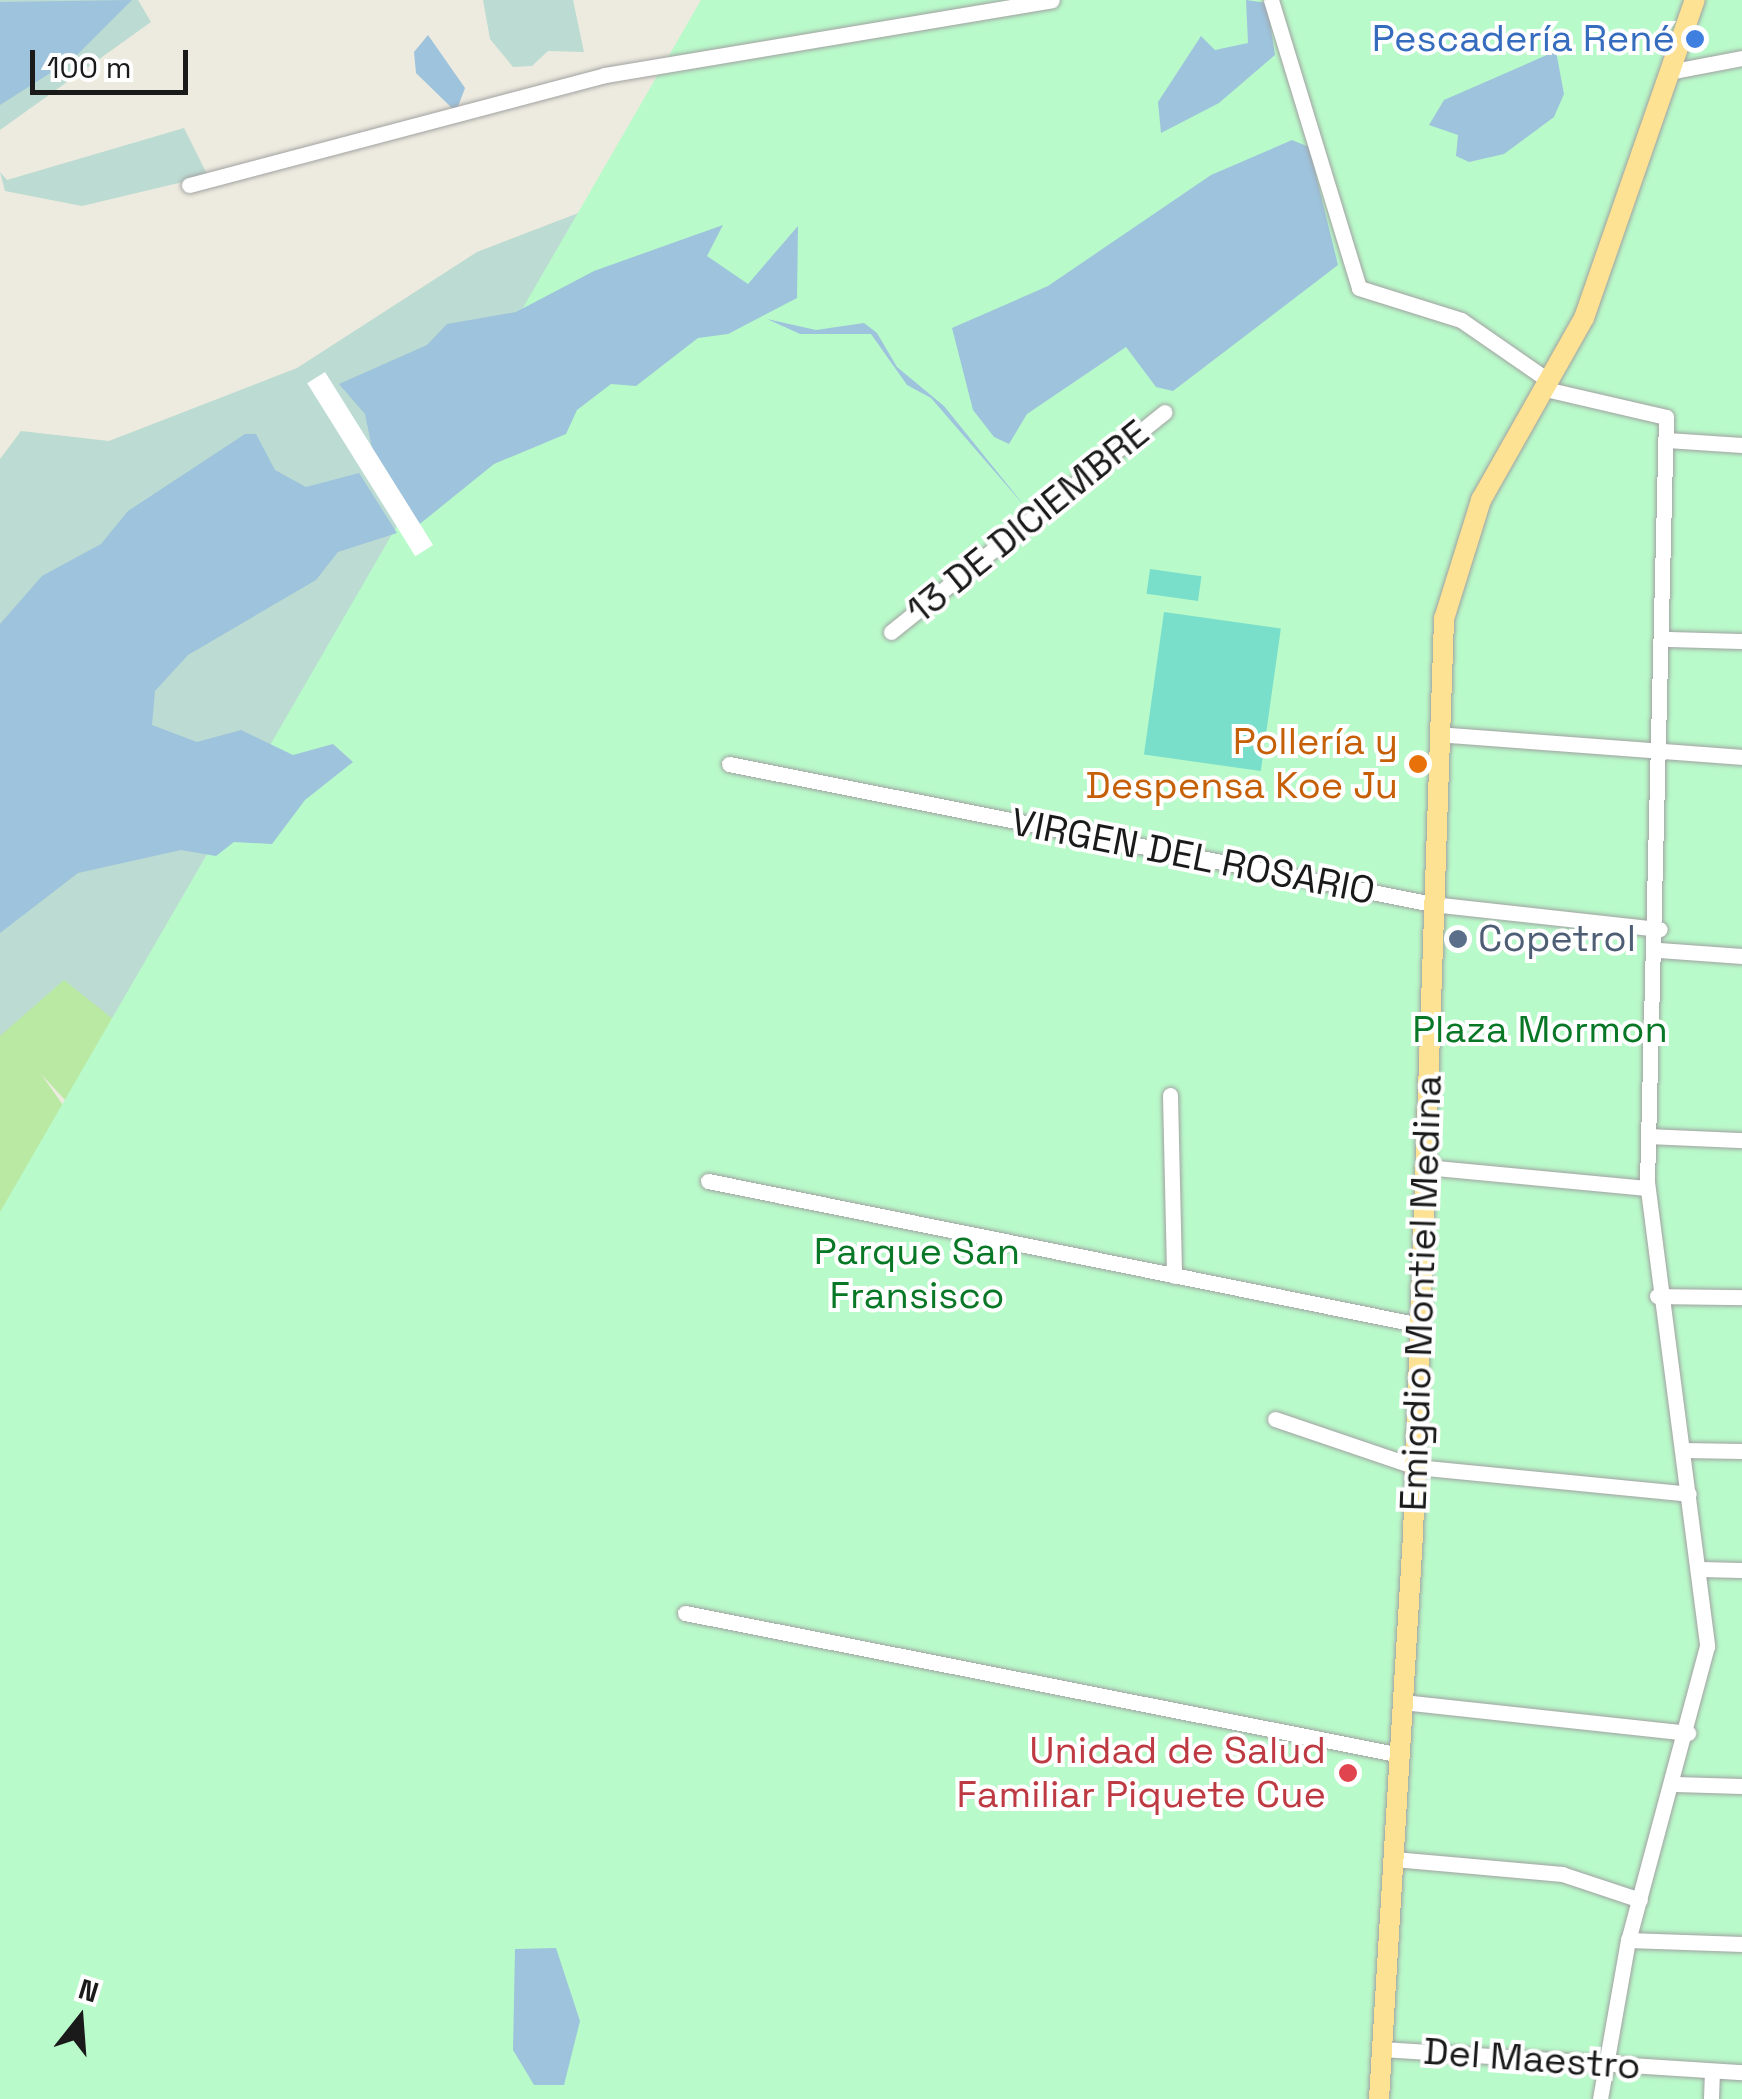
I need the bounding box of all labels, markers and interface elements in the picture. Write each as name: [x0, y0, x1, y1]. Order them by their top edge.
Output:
place label: Pescadería René: [1372, 16, 1675, 62]
marker: Pescadería René: [1684, 28, 1706, 50]
scale bar: [35, 30, 192, 92]
text: 100 m: [47, 48, 132, 87]
street label: 13 DE DICIEMBRE: [898, 411, 1158, 633]
place label: Pollería y Despensa Koe Ju: [1086, 719, 1398, 808]
marker: Pollería y Despensa Koe Ju: [1407, 753, 1429, 775]
street label: VIRGEN DEL ROSARIO: [1007, 799, 1379, 915]
place label: Copetrol: [1478, 916, 1636, 962]
marker: Copetrol: [1447, 928, 1469, 950]
park label: Plaza Mormon: [1412, 1007, 1668, 1053]
street label: Emigdio Montiel Medina: [1391, 1074, 1451, 1512]
park label: Parque San Fransisco: [814, 1229, 1020, 1318]
place label: Unidad de Salud Familiar Piquete Cue: [957, 1728, 1326, 1818]
marker: Unidad de Salud Familiar Piquete Cue: [1335, 1760, 1361, 1786]
north arrow: [30, 1969, 130, 2069]
text: N: [75, 1970, 103, 2010]
street label: Del Maestro: [1422, 2029, 1642, 2089]

